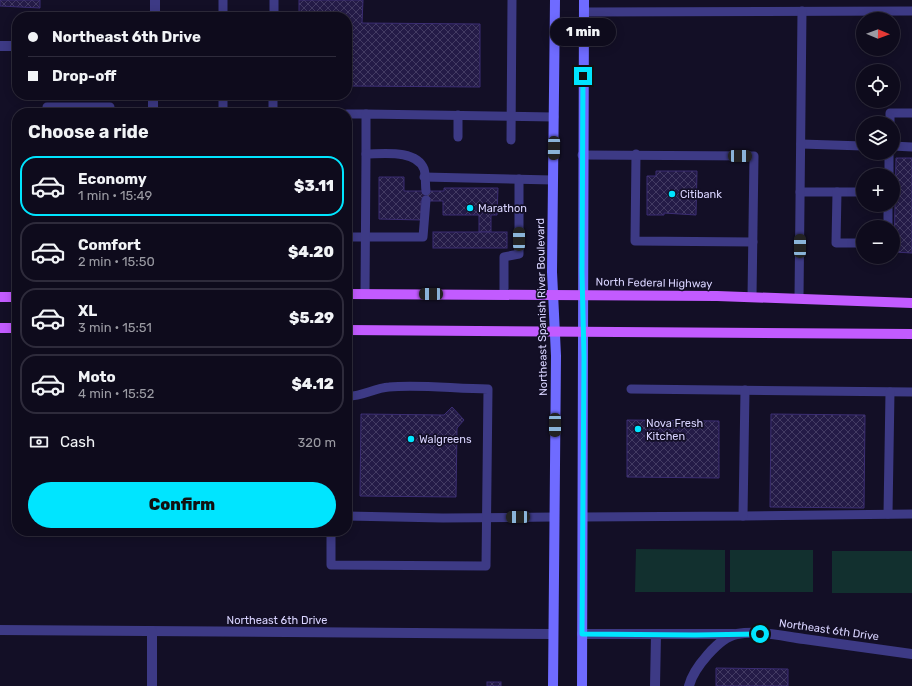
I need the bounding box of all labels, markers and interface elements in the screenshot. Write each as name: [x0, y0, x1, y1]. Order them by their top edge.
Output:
north arrow: [856, 12, 900, 56]
map controls: [856, 12, 900, 264]
callout: 1 min: [550, 18, 616, 46]
text: 1 min: [566, 24, 600, 39]
text: Northeast 6th Drive: [52, 28, 201, 46]
button: locate: [856, 64, 900, 108]
text: Drop-off: [52, 67, 116, 85]
route end: [574, 67, 592, 85]
button: layers: [856, 116, 900, 160]
text: Choose a ride: [28, 121, 149, 143]
car: [548, 136, 560, 160]
car: [728, 150, 752, 162]
icon: car: [30, 168, 66, 204]
button: +: [856, 168, 900, 212]
text: Economy: [78, 170, 147, 188]
text: $3.11: [294, 177, 334, 195]
text: 1 min · 15:49: [78, 188, 152, 203]
place label: Citibank: [680, 188, 722, 201]
marker: Citibank: [667, 189, 677, 199]
place label: Marathon: [478, 202, 527, 215]
marker: Marathon: [465, 203, 475, 213]
street label: Northeast Spanish River Boulevard: [534, 218, 550, 396]
button: −: [856, 220, 900, 264]
car: [513, 227, 525, 251]
icon: car: [30, 234, 66, 270]
car: [794, 234, 806, 258]
text: Comfort: [78, 236, 141, 254]
text: $4.20: [288, 243, 334, 261]
text: 2 min · 15:50: [78, 254, 155, 269]
street label: North Federal Highway: [595, 275, 713, 291]
car: [419, 288, 443, 300]
icon: car: [30, 300, 66, 336]
text: XL: [78, 302, 97, 320]
text: $5.29: [289, 309, 334, 327]
text: 3 min · 15:51: [78, 320, 152, 335]
icon: car: [30, 366, 66, 402]
text: Moto: [78, 368, 116, 386]
text: $4.12: [292, 375, 334, 393]
text: 4 min · 15:52: [78, 386, 154, 401]
car: [549, 413, 561, 437]
place label: Nova Fresh Kitchen: [646, 417, 703, 443]
marker: Nova Fresh Kitchen: [633, 424, 643, 434]
icon: cash: [28, 431, 50, 453]
text: Cash: [60, 433, 95, 451]
place label: Walgreens: [419, 433, 472, 446]
marker: Walgreens: [406, 434, 416, 444]
text: 320 m: [298, 435, 336, 450]
button: Confirm: [28, 482, 336, 528]
car: [506, 511, 530, 523]
street label: Northeast 6th Drive: [227, 614, 327, 627]
street label: Northeast 6th Drive: [778, 617, 880, 643]
route start: [751, 625, 769, 643]

